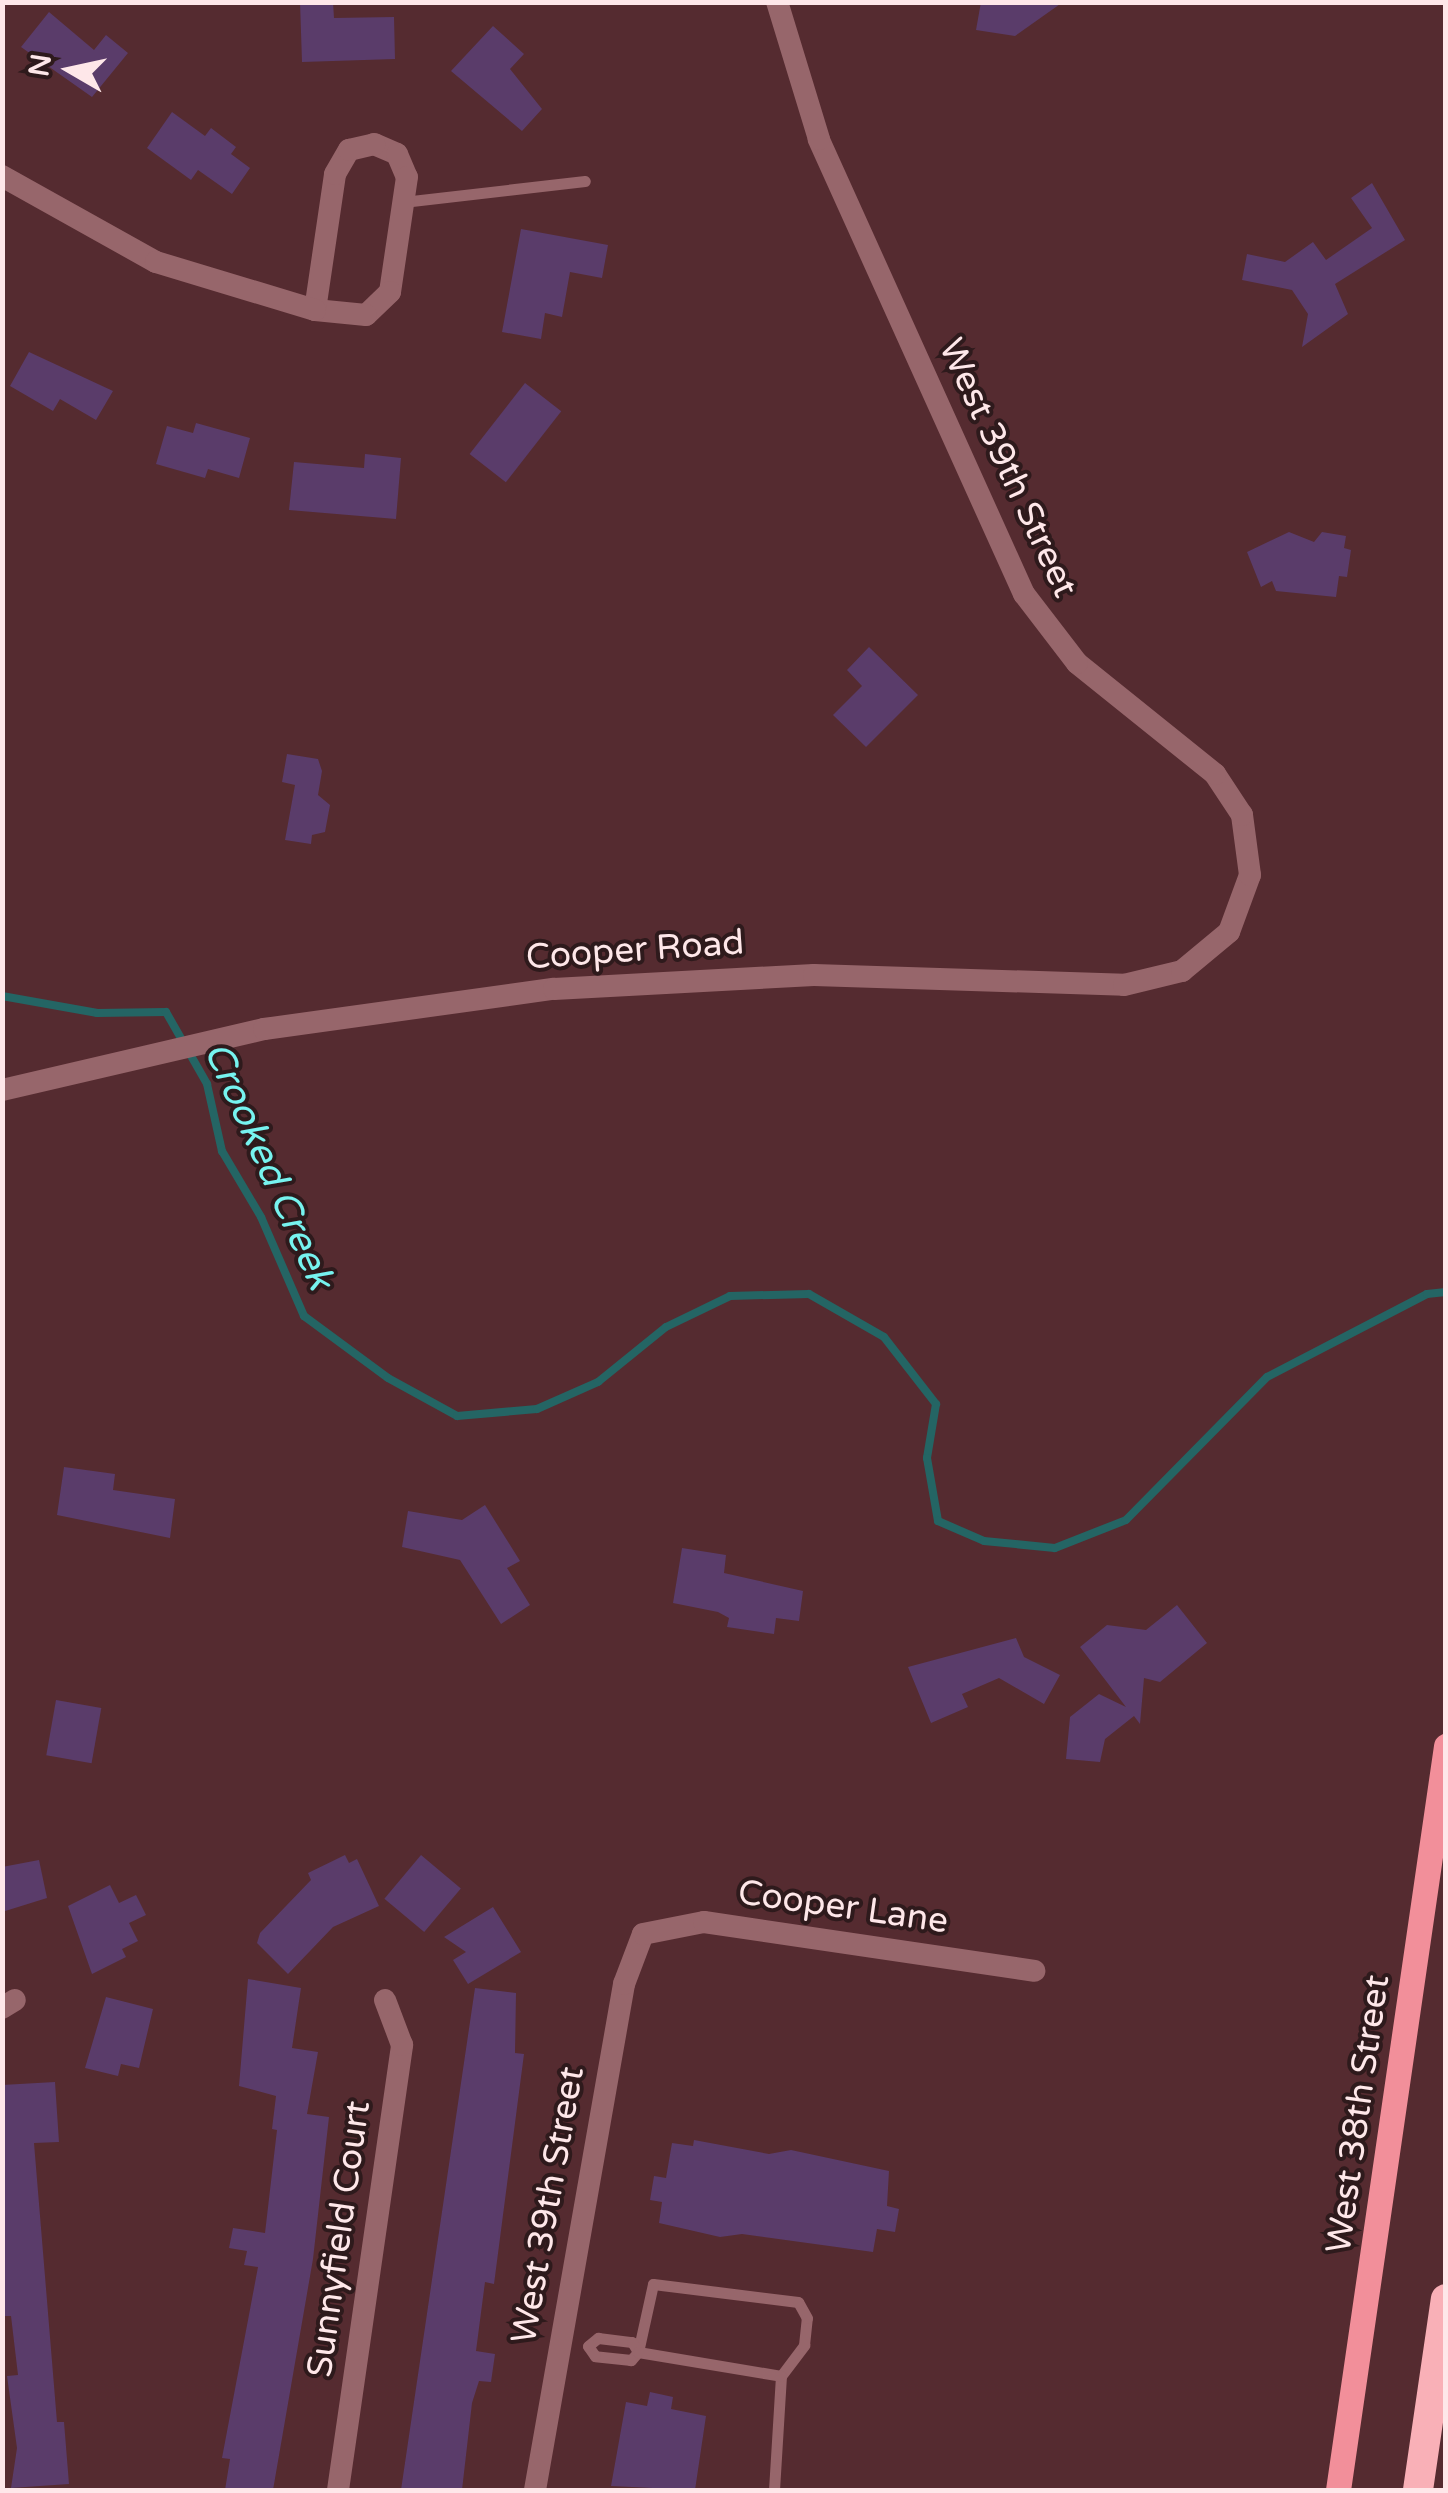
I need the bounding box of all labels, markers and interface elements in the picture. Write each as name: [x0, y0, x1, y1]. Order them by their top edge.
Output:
north arrow: [20, 20, 120, 120]
text: N: [22, 52, 59, 79]
street label: West 39th Street: [930, 332, 1086, 604]
street label: Cooper Road: [524, 921, 746, 979]
water label: Crooked Creek: [193, 1035, 343, 1297]
street label: Cooper Lane: [735, 1871, 951, 1943]
street label: West 38th Street: [1318, 1972, 1398, 2256]
street label: West 39th Street: [503, 2063, 593, 2347]
street label: Sunnyfield Court: [299, 2098, 379, 2380]

